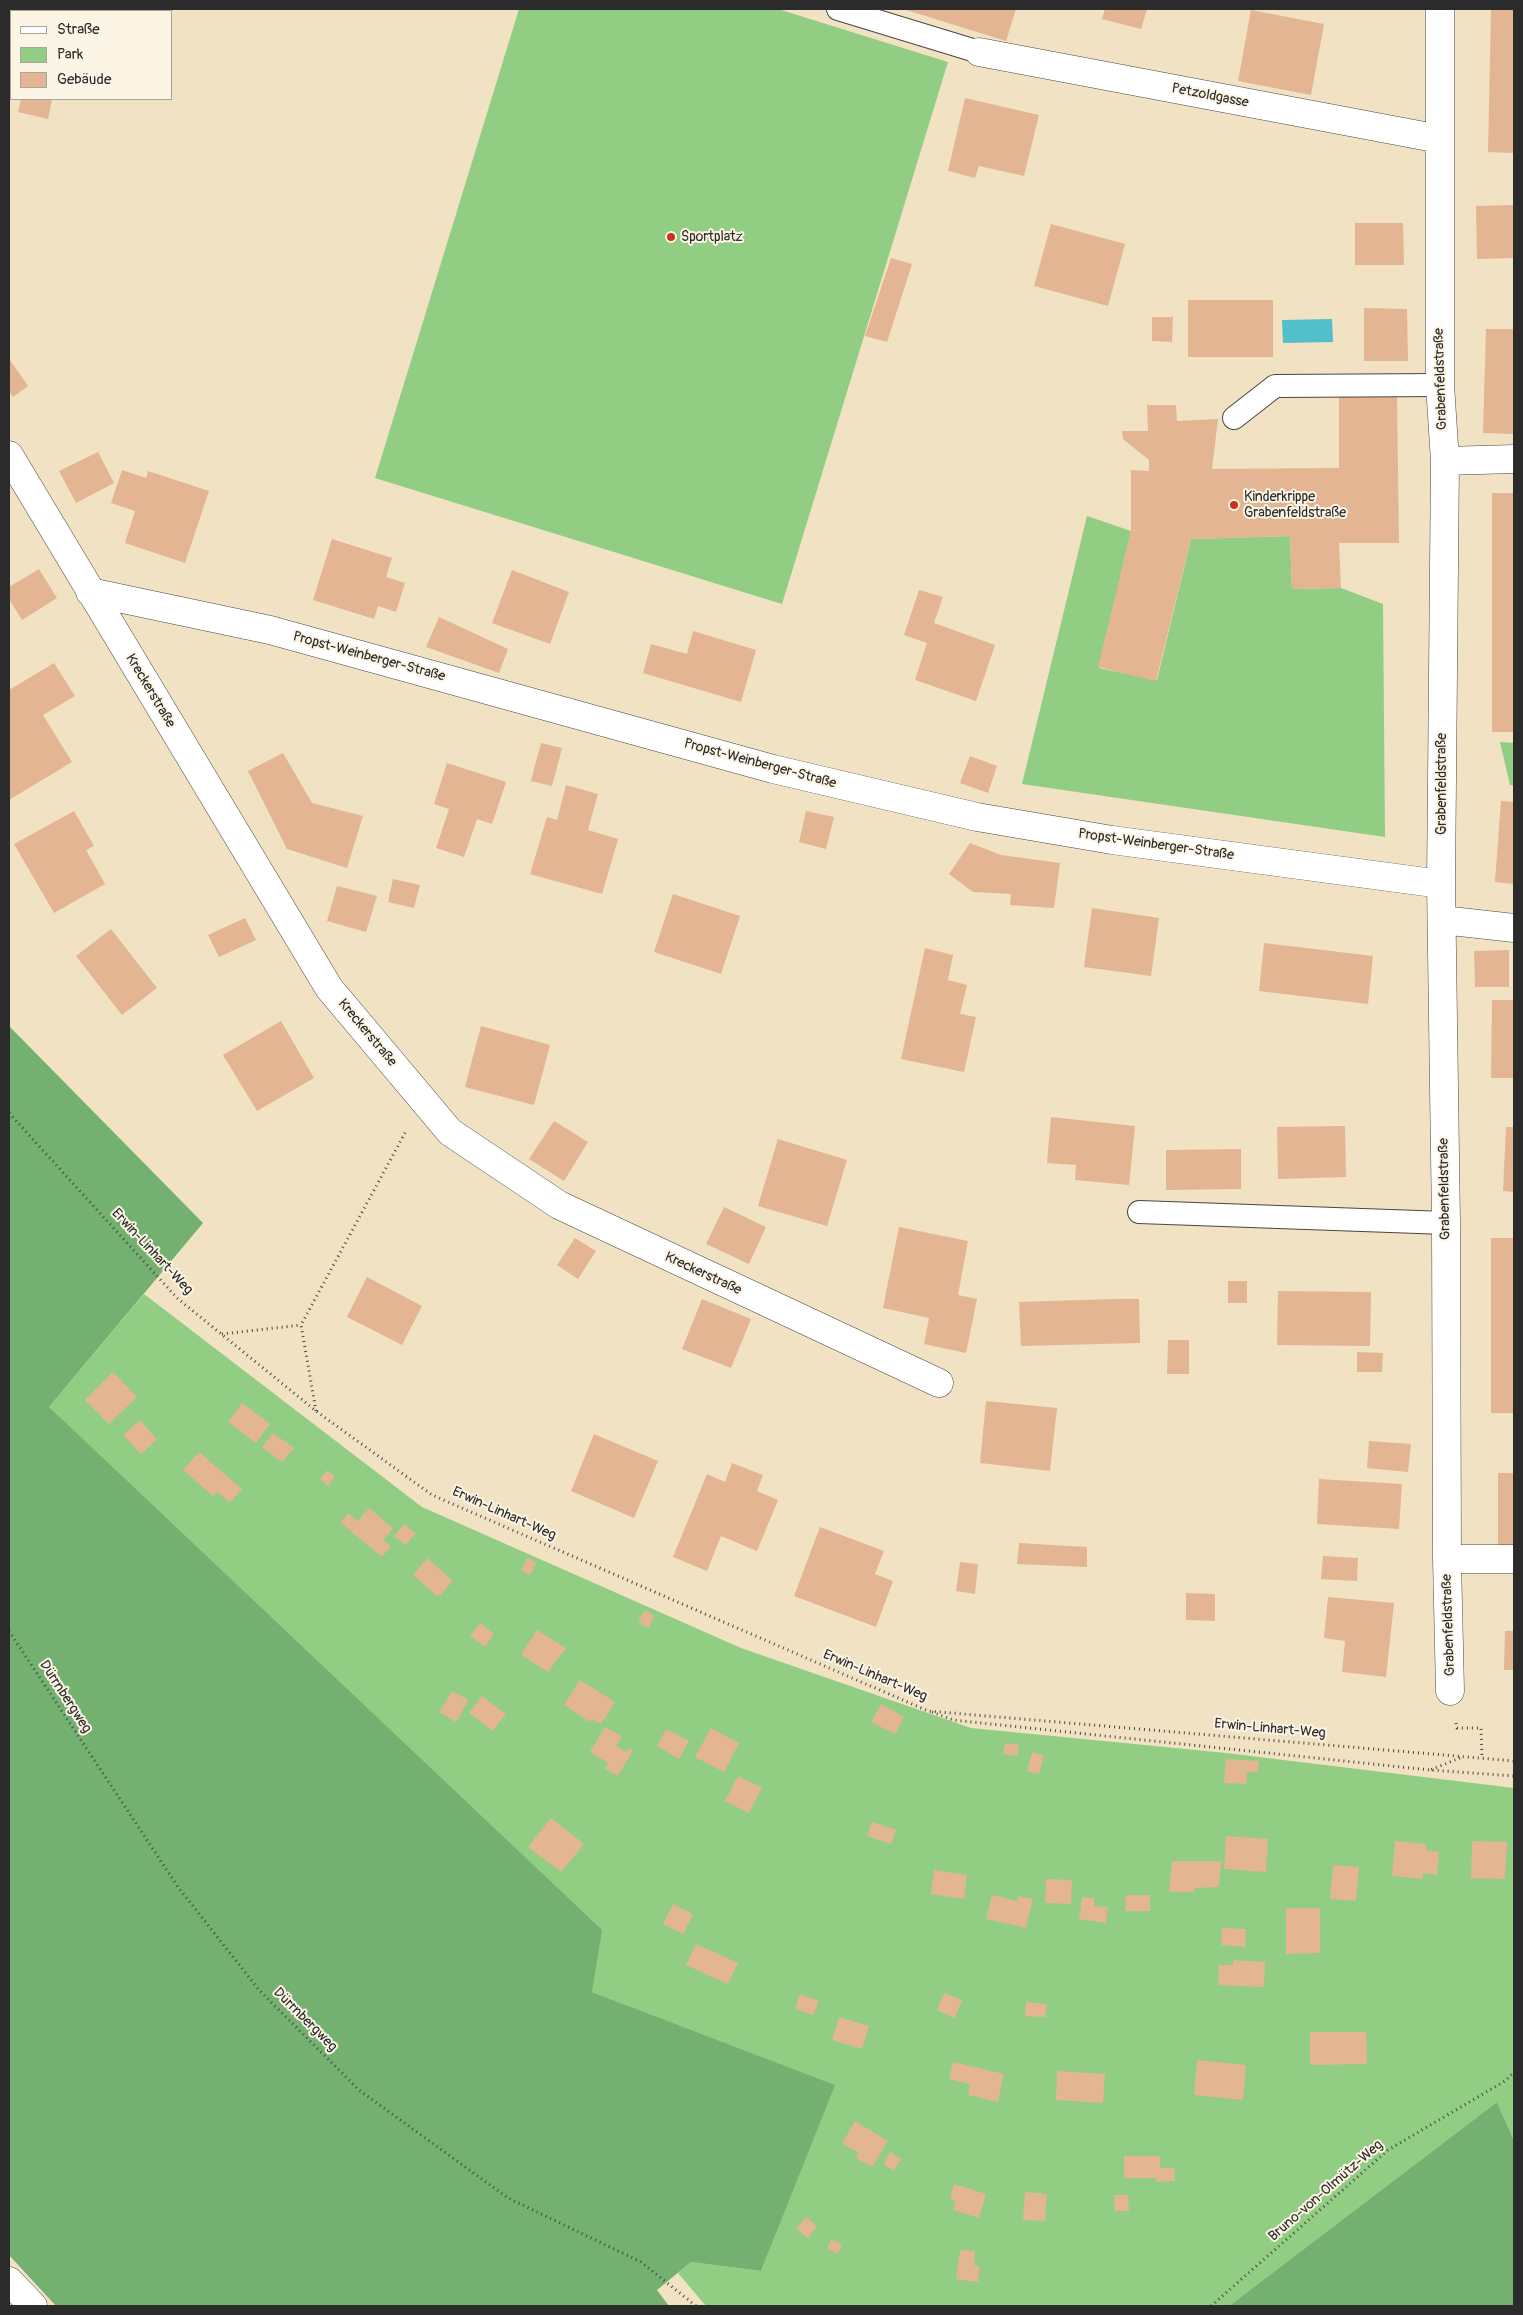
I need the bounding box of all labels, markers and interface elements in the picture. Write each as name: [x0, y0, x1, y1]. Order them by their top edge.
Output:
legend: [10, 10, 172, 100]
text: Straße: [57, 20, 100, 39]
text: Park: [57, 45, 83, 64]
text: Gebäude: [57, 70, 111, 89]
street label: Petzoldgasse: [1170, 80, 1250, 112]
place label: Sportplatz: [681, 229, 743, 245]
marker: Sportplatz: [665, 231, 677, 243]
street label: Grabenfeldstraße: [1431, 328, 1451, 430]
place label: Kinderkrippe Grabenfeldstraße: [1244, 489, 1346, 522]
marker: Kinderkrippe Grabenfeldstraße: [1228, 499, 1240, 511]
street label: Propst-Weinberger-Straße: [291, 629, 447, 685]
street label: Kreckerstraße: [121, 651, 179, 731]
street label: Grabenfeldstraße: [1434, 733, 1450, 835]
street label: Propst-Weinberger-Straße: [682, 736, 838, 792]
street label: Propst-Weinberger-Straße: [1077, 826, 1235, 864]
street label: Kreckerstraße: [334, 996, 400, 1070]
street label: Grabenfeldstraße: [1436, 1138, 1454, 1240]
street label: Erwin-Linhart-Weg: [108, 1205, 196, 1299]
street label: Kreckerstraße: [662, 1249, 744, 1299]
street label: Erwin-Linhart-Weg: [450, 1484, 558, 1544]
street label: Grabenfeldstraße: [1439, 1574, 1459, 1676]
street label: Erwin-Linhart-Weg: [820, 1646, 930, 1706]
street label: Dürrnbergweg: [35, 1658, 95, 1736]
street label: Erwin-Linhart-Weg: [1214, 1716, 1326, 1742]
street label: Dürrnbergweg: [270, 1985, 340, 2055]
street label: Bruno-von-Olmütz-Weg: [1265, 2137, 1387, 2245]

